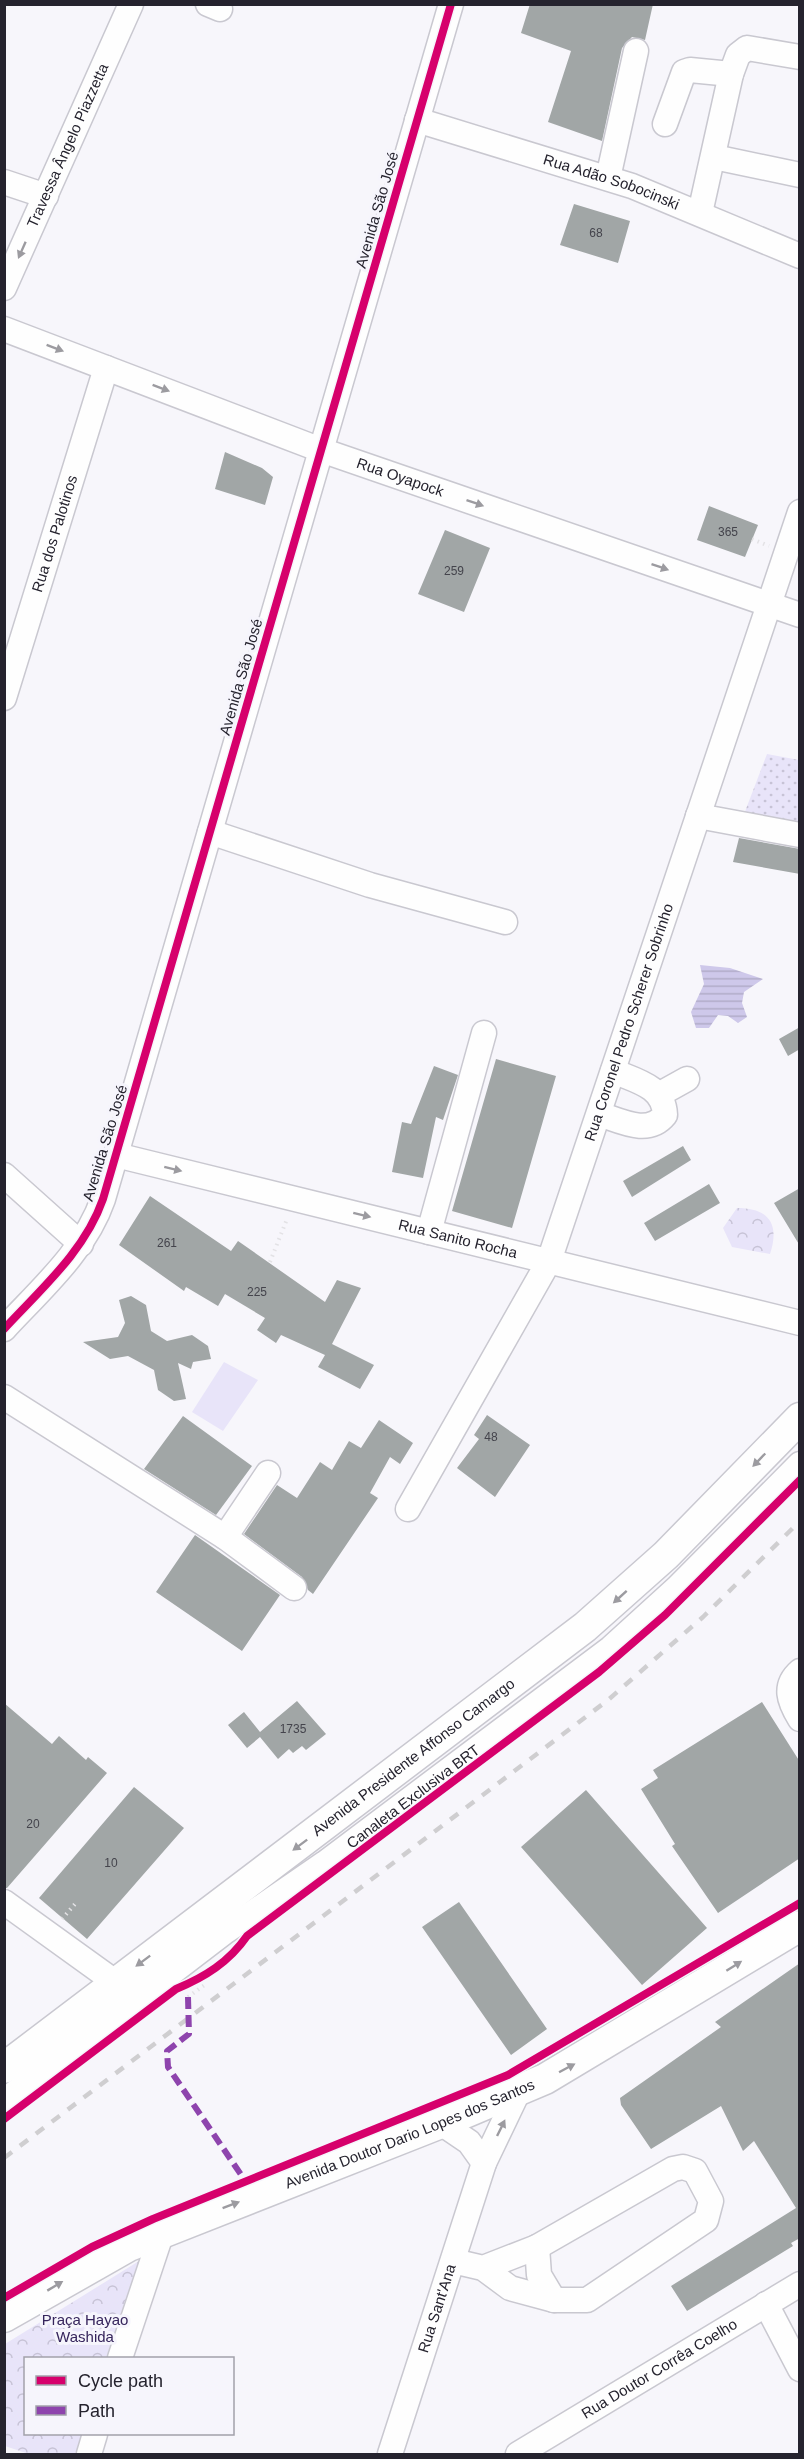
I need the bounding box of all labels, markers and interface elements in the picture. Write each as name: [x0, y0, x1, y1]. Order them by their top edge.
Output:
street label: Travessa Ângelo Piazzetta: [23, 60, 112, 230]
street label: Avenida São José: [352, 150, 401, 270]
street label: Rua Adão Sobocinski: [541, 150, 682, 213]
house number: 68: [589, 226, 603, 240]
one-way arrow: [17, 241, 26, 258]
one-way arrow: [47, 343, 65, 353]
one-way arrow: [152, 384, 170, 394]
street label: Rua Oyapock: [355, 454, 447, 500]
street label: Rua dos Palotinos: [28, 473, 80, 594]
one-way arrow: [466, 498, 484, 508]
house number: 365: [718, 525, 738, 539]
one-way arrow: [651, 562, 669, 572]
house number: 259: [444, 564, 464, 578]
street label: Avenida São José: [216, 617, 265, 737]
street label: Rua Coronel Pedro Scherer Sobrinho: [581, 901, 676, 1143]
street label: Avenida São José: [79, 1083, 130, 1203]
one-way arrow: [164, 1164, 182, 1174]
one-way arrow: [353, 1211, 372, 1221]
street label: Rua Sanito Rocha: [397, 1216, 520, 1261]
house number: 261: [157, 1236, 177, 1250]
house number: 225: [247, 1285, 267, 1299]
house number: 48: [484, 1430, 498, 1444]
one-way arrow: [752, 1453, 766, 1467]
one-way arrow: [613, 1590, 628, 1603]
street label: Avenida Presidente Affonso Camargo: [309, 1675, 518, 1839]
house number: 1735: [280, 1722, 307, 1736]
street label: Canaleta Exclusiva BRT: [343, 1741, 483, 1852]
house number: 20: [26, 1817, 40, 1831]
one-way arrow: [292, 1839, 307, 1851]
house number: 10: [104, 1856, 118, 1870]
one-way arrow: [136, 1955, 151, 1967]
one-way arrow: [726, 1961, 742, 1972]
one-way arrow: [559, 2063, 576, 2073]
street label: Avenida Doutor Dario Lopes dos Santos: [282, 2076, 537, 2192]
one-way arrow: [497, 2119, 506, 2136]
one-way arrow: [223, 2200, 241, 2210]
street label: Rua Sant'Ana: [414, 2261, 459, 2355]
one-way arrow: [47, 2281, 63, 2292]
park label: Praça Hayao Washida: [42, 2311, 128, 2345]
street label: Rua Doutor Corrêa Coelho: [578, 2315, 740, 2422]
legend: [24, 2357, 234, 2435]
text: Cycle path: [78, 2371, 163, 2391]
text: Path: [78, 2401, 115, 2421]

